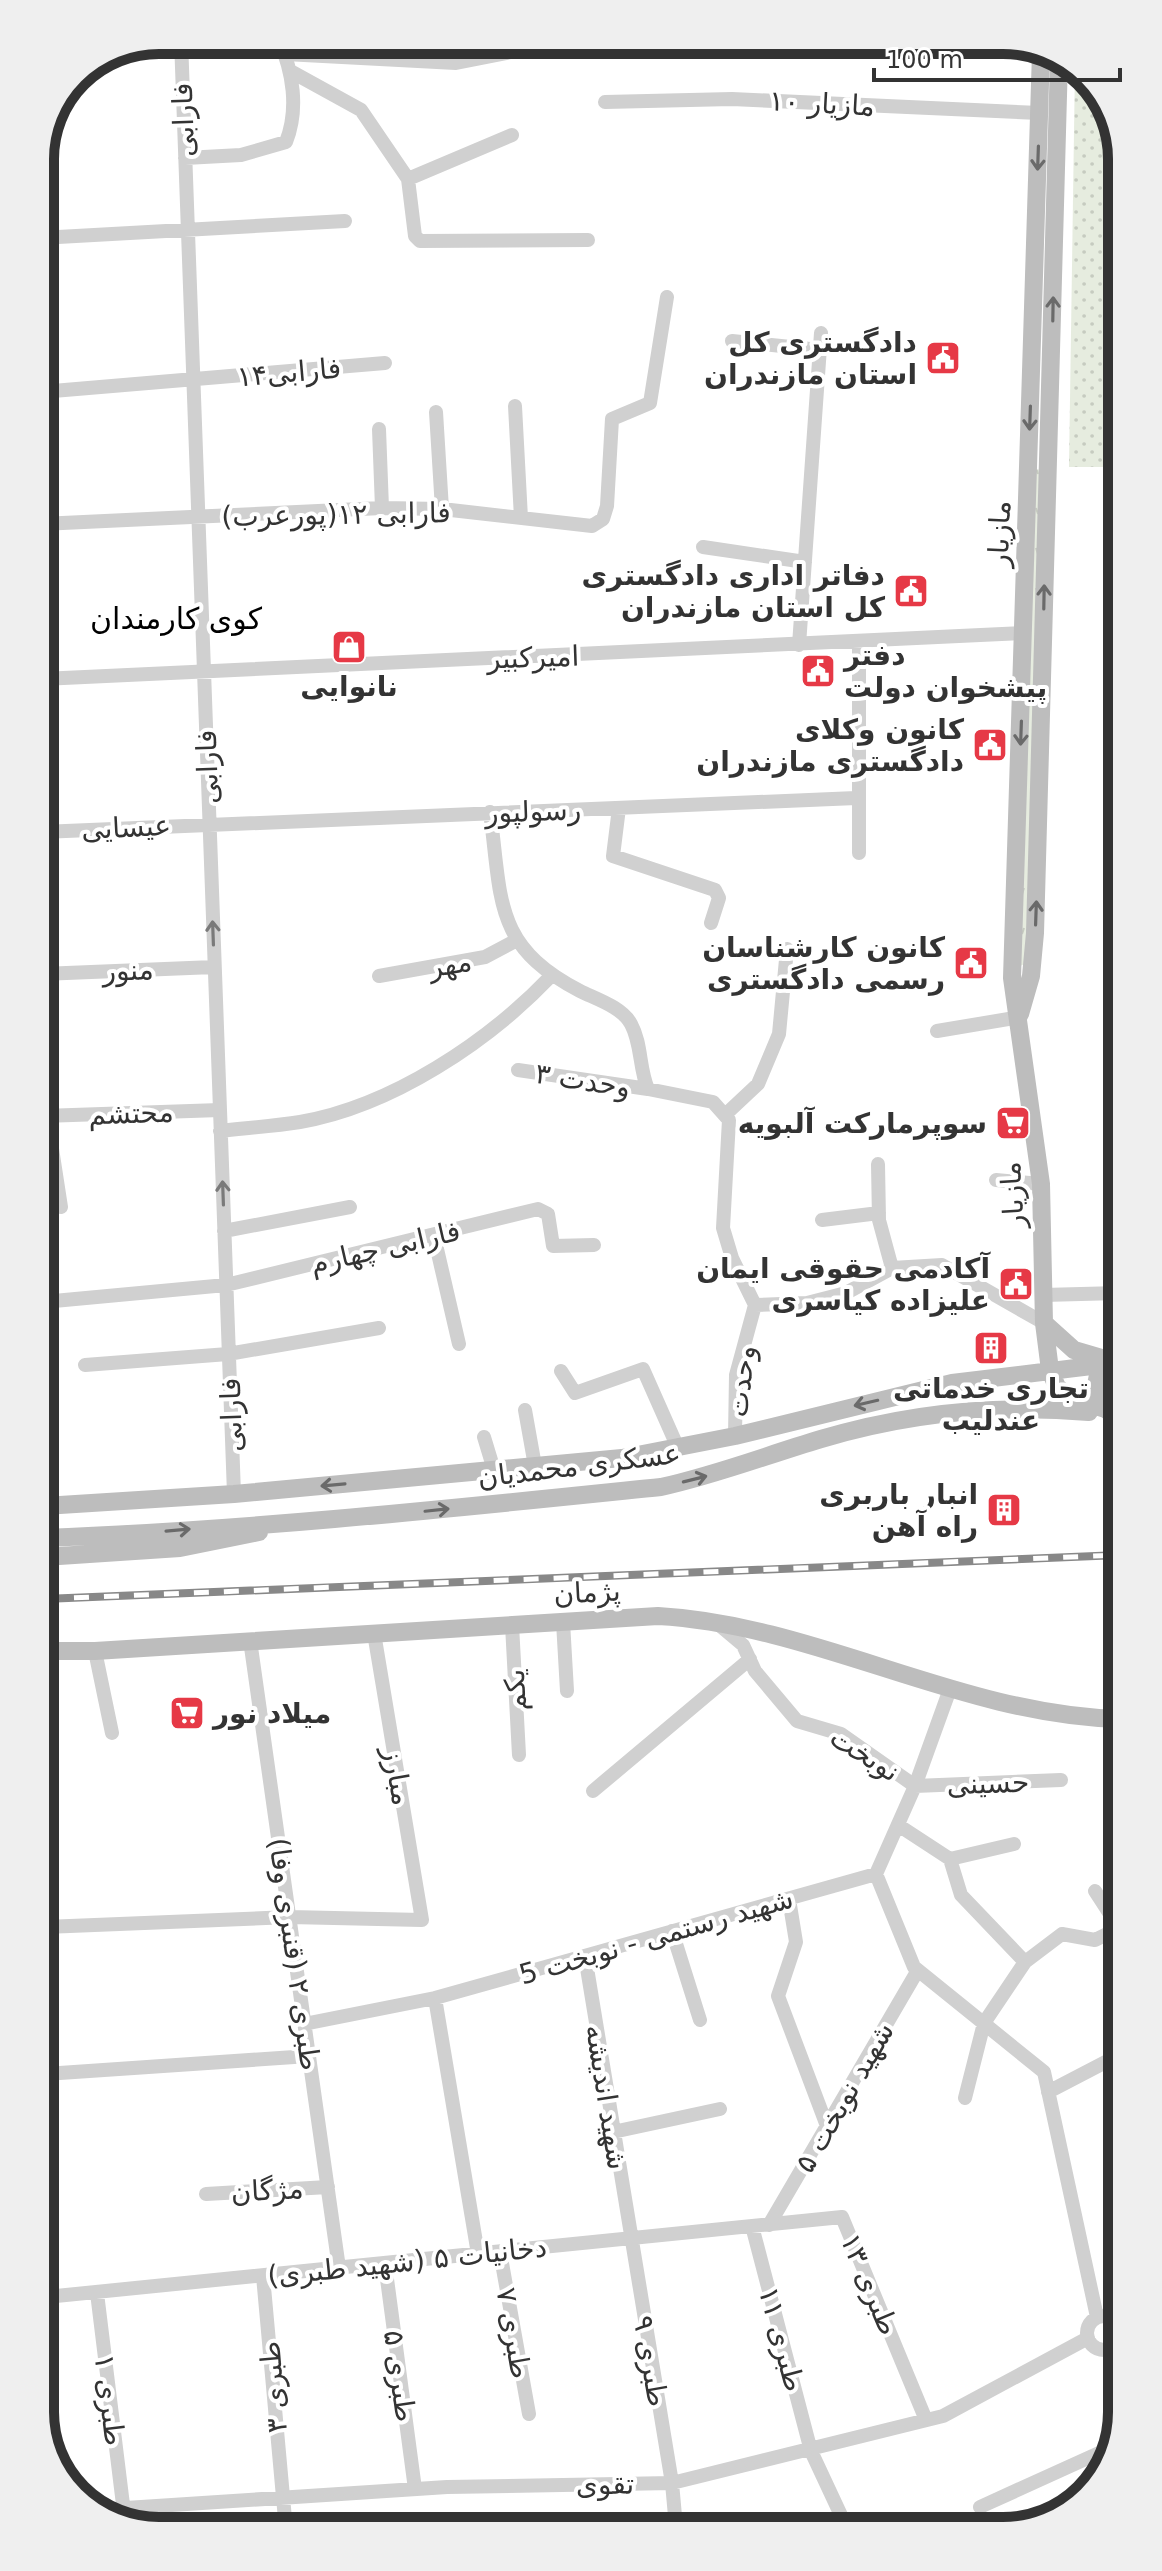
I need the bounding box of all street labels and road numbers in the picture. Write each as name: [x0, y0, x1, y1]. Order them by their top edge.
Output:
street label: فارابی: [166, 82, 201, 158]
street label: مازیار ١٠: [768, 84, 876, 123]
street label: فارابی۱۴‌: [236, 352, 343, 393]
street label: فارابی ۱۲(پورعرب): [221, 496, 451, 533]
street label: مازیار: [982, 500, 1017, 570]
street label: امیرکبیر: [484, 639, 580, 676]
street label: فارابی: [190, 729, 225, 805]
street label: رسولپور: [482, 793, 582, 830]
street label: عیسایی: [80, 809, 172, 846]
street label: مهر: [424, 944, 474, 985]
street label: منور: [100, 953, 154, 988]
street label: وحدت ۳: [533, 1057, 633, 1104]
street label: محتشم: [88, 1096, 174, 1131]
street label: مازیار: [994, 1160, 1031, 1231]
street label: فارابی چهارم: [307, 1214, 463, 1281]
street label: وحدت: [721, 1343, 762, 1419]
street label: فارابی: [214, 1377, 249, 1453]
street label: عسکری محمدیان: [476, 1437, 682, 1494]
street label: پژمان: [553, 1574, 622, 1611]
street label: یکم: [498, 1668, 533, 1712]
street label: نوبخت: [824, 1720, 906, 1788]
street label: مبارز: [376, 1742, 419, 1808]
street label: حسینی: [946, 1766, 1030, 1801]
street label: طبری ۲ (قنبری وفا): [262, 1836, 327, 2073]
street label: شهید رستمی - نوبخت 5: [515, 1882, 797, 1991]
street label: شهید نوبخت ۵: [788, 2016, 901, 2178]
street label: شهید اندیشه: [579, 2022, 634, 2172]
street label: مژگان: [230, 2172, 304, 2209]
street label: طبری ۱۳: [833, 2228, 906, 2340]
street label: دخانیات ۵ (شهید طبری): [266, 2230, 548, 2293]
street label: طبری ۱۱: [752, 2283, 811, 2395]
street label: طبری ۷: [489, 2285, 538, 2381]
street label: طبری ۹: [626, 2313, 675, 2409]
street label: طبری ۵: [377, 2328, 422, 2424]
street label: طبری ۳: [253, 2340, 294, 2434]
street label: طبری ۱: [88, 2352, 131, 2448]
street label: تقوی: [576, 2467, 634, 2502]

